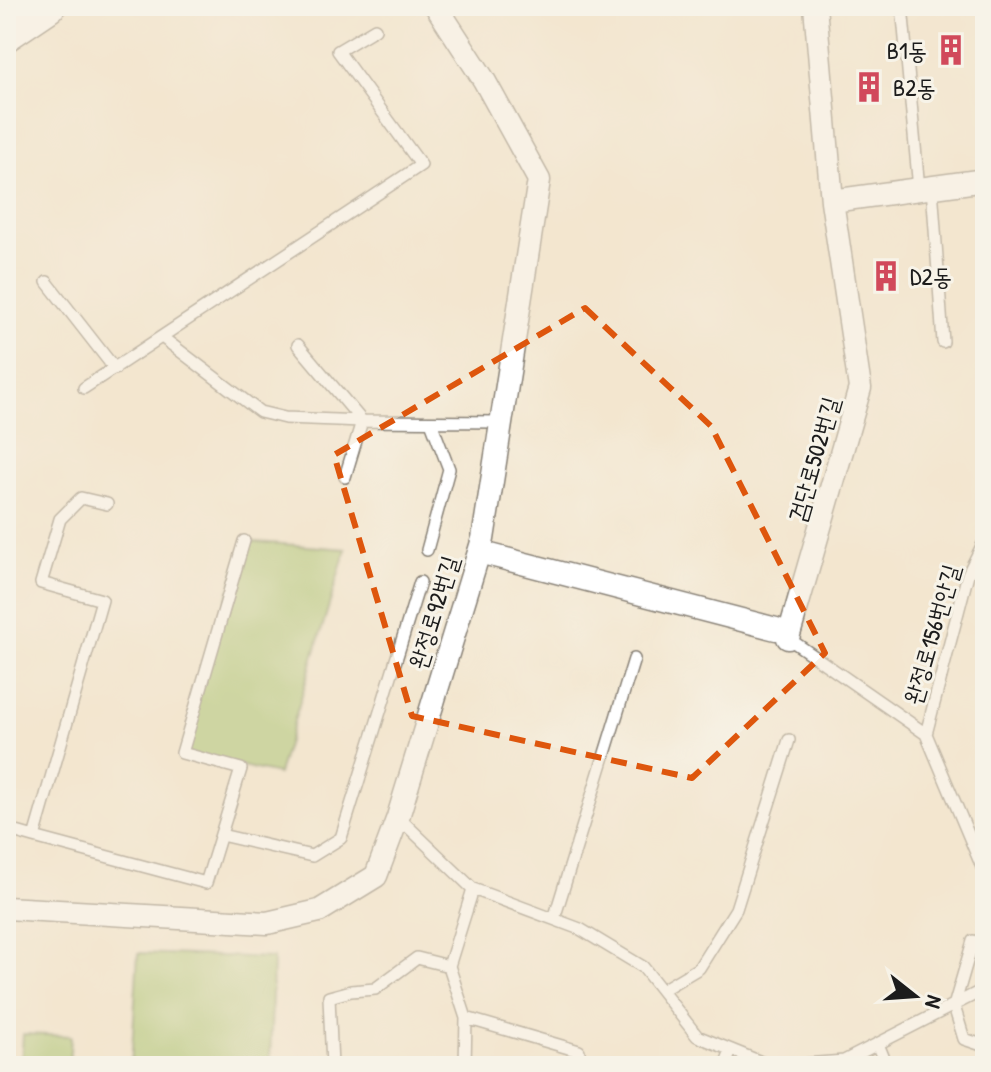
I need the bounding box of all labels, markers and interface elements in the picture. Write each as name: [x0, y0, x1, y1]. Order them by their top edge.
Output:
building icon: B1동: [934, 33, 968, 67]
place label: B1동: [887, 34, 927, 66]
building icon: B2동: [852, 70, 886, 104]
place label: B2동: [893, 71, 936, 103]
building icon: D2동: [869, 259, 903, 293]
place label: D2동: [910, 260, 952, 292]
street label: 검단로502번길: [780, 393, 846, 525]
street label: 완정로92번길: [401, 552, 465, 672]
street label: 완정로156번안길: [896, 560, 966, 708]
north arrow: [875, 956, 955, 1036]
text: N: [918, 992, 950, 1012]

